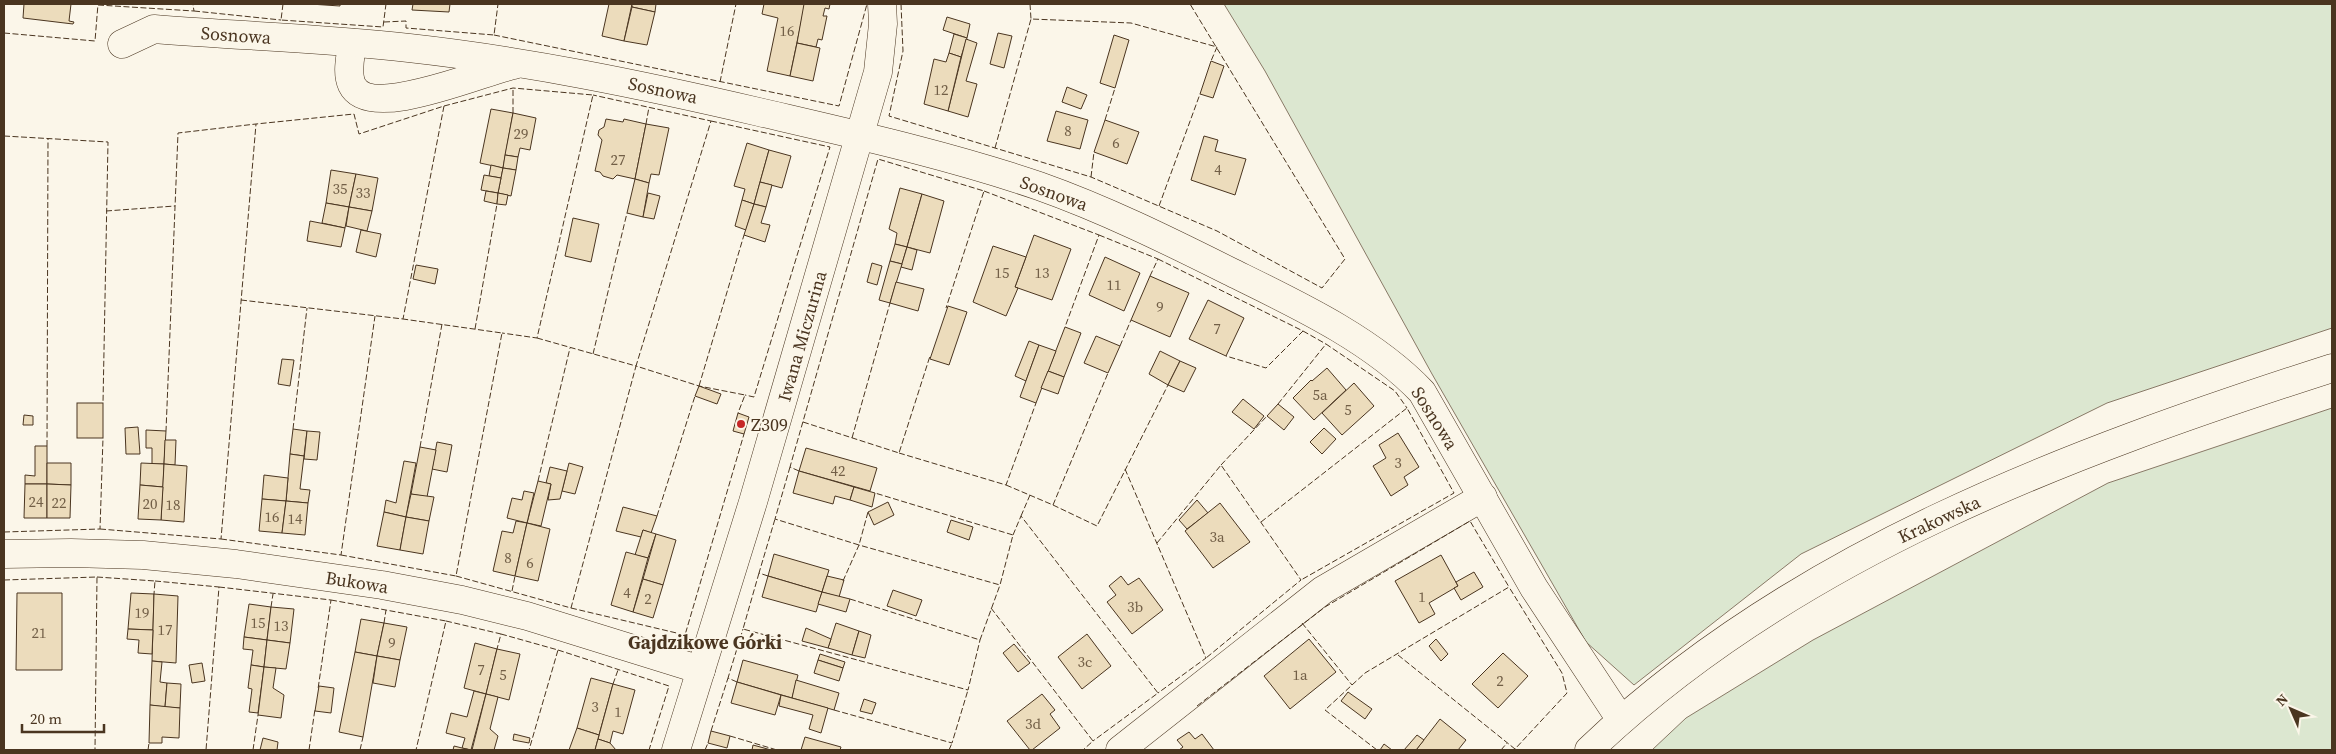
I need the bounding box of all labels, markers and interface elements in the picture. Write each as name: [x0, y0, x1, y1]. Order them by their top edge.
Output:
street label: Sosnowa: [200, 20, 273, 50]
house number: 16: [779, 20, 795, 41]
street label: Sosnowa: [626, 70, 701, 110]
house number: 12: [933, 79, 949, 100]
house number: 8: [1064, 120, 1072, 141]
house number: 29: [513, 123, 529, 144]
house number: 6: [1112, 132, 1120, 153]
house number: 27: [610, 149, 626, 170]
house number: 4: [1214, 159, 1222, 180]
street label: Sosnowa: [1017, 169, 1092, 217]
house number: 35: [332, 178, 348, 199]
house number: 33: [355, 182, 371, 203]
house number: 15: [994, 262, 1010, 283]
house number: 13: [1034, 262, 1050, 283]
street label: Iwana Miczurina: [771, 267, 833, 404]
house number: 11: [1106, 274, 1122, 295]
house number: 9: [1156, 296, 1164, 317]
house number: 7: [1213, 318, 1221, 339]
street label: Sosnowa: [1406, 382, 1465, 455]
house number: 5a: [1312, 384, 1328, 405]
house number: 5: [1344, 399, 1352, 420]
place label: Z309: [751, 412, 788, 437]
marker: Z309: [735, 418, 747, 430]
house number: 3: [1394, 452, 1402, 473]
house number: 42: [830, 460, 846, 481]
street label: Krakowska: [1894, 489, 1985, 549]
house number: 24: [28, 491, 44, 512]
house number: 22: [51, 492, 67, 513]
house number: 20: [142, 493, 158, 514]
house number: 18: [165, 494, 181, 515]
house number: 16: [264, 506, 280, 527]
house number: 14: [287, 508, 303, 529]
house number: 3a: [1209, 526, 1225, 547]
house number: 8: [504, 547, 512, 568]
house number: 6: [526, 552, 534, 573]
street label: Bukowa: [324, 565, 391, 599]
house number: 4: [623, 582, 631, 603]
house number: 1: [1418, 586, 1426, 607]
house number: 2: [644, 588, 652, 609]
house number: 3b: [1127, 596, 1143, 617]
house number: 19: [134, 602, 150, 623]
house number: 15: [250, 612, 266, 633]
house number: 13: [273, 615, 289, 636]
house number: 17: [157, 619, 173, 640]
house number: 21: [31, 622, 47, 643]
district label: Gajdzikowe Górki: [628, 629, 782, 655]
house number: 9: [388, 632, 396, 653]
house number: 3c: [1078, 651, 1092, 672]
house number: 7: [477, 659, 485, 680]
house number: 5: [499, 664, 507, 685]
house number: 1a: [1292, 664, 1308, 685]
house number: 2: [1496, 670, 1504, 691]
north arrow: [2266, 684, 2316, 734]
text: N: [2271, 689, 2292, 710]
house number: 3: [591, 696, 599, 717]
house number: 1: [614, 701, 622, 722]
scale bar: [22, 702, 105, 734]
text: 20 m: [30, 708, 62, 729]
house number: 3d: [1025, 713, 1041, 734]

